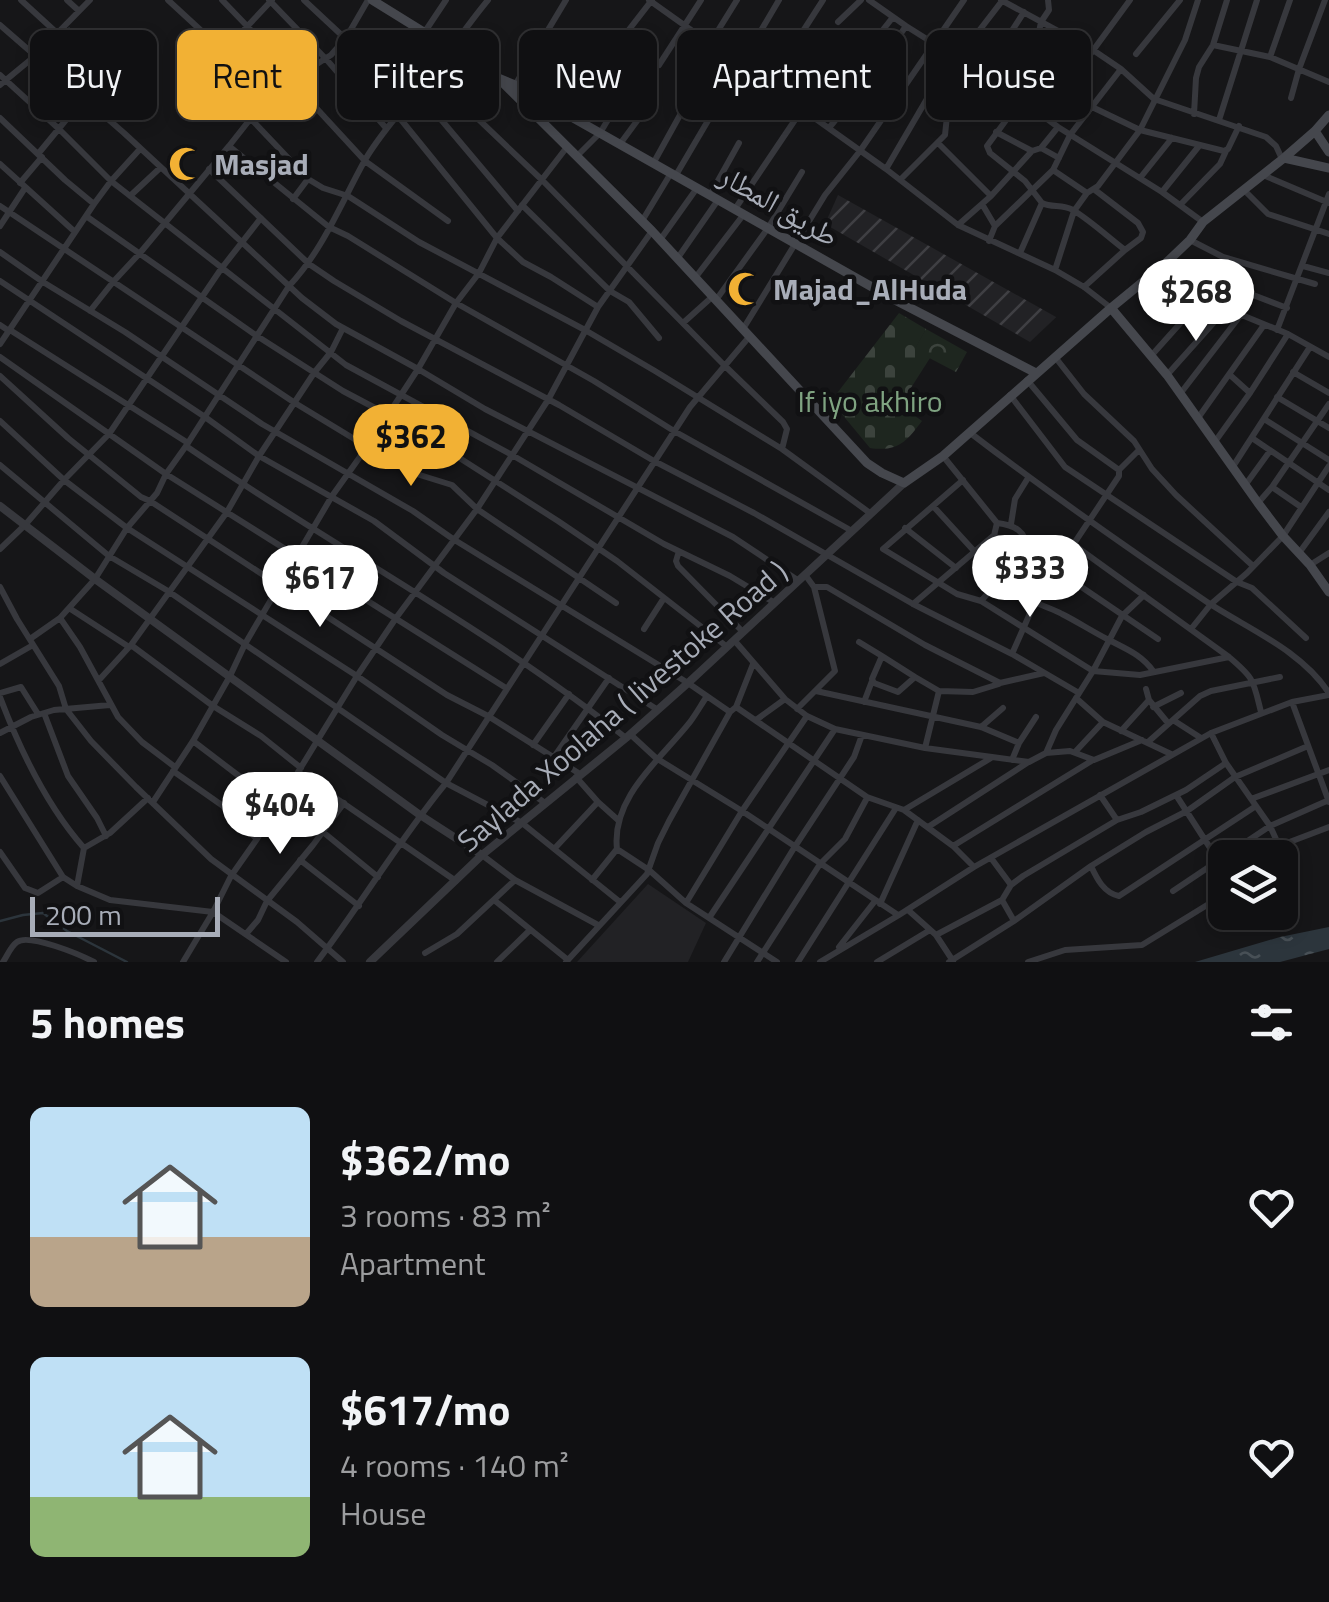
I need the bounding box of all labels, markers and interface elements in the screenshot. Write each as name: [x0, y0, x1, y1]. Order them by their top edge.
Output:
chip: Buy: [30, 30, 157, 120]
chip: Rent: [177, 30, 317, 120]
chip: Filters: [337, 30, 499, 120]
chip: New: [519, 30, 657, 120]
chip: Apartment: [677, 30, 906, 120]
chip: House: [926, 30, 1091, 120]
place label: Masjad: [214, 141, 309, 187]
mosque icon: Masjad: [167, 145, 205, 183]
street label: طريق المطار: [709, 152, 848, 258]
pin: $268: [1137, 259, 1255, 344]
place label: Majad_AlHuda: [773, 266, 967, 312]
text: $268: [1160, 267, 1232, 315]
mosque icon: Majad_AlHuda: [726, 270, 764, 308]
park label: If iyo akhiro: [797, 378, 943, 424]
pin: $362: [352, 404, 470, 489]
text: $362: [375, 412, 447, 460]
pin: $333: [971, 535, 1089, 620]
text: $333: [994, 543, 1066, 591]
pin: $617: [261, 545, 379, 630]
street label: Saylada Xoolaha ( livestoke Road ): [446, 549, 798, 863]
text: $617: [284, 553, 356, 601]
pin: $404: [221, 772, 339, 857]
text: $404: [244, 780, 316, 828]
map controls: [1208, 840, 1298, 930]
button: layers: [1208, 840, 1298, 930]
scale bar: [30, 892, 220, 936]
text: 200 m: [45, 893, 122, 936]
text: 5 homes: [30, 990, 185, 1054]
icon: filters: [1244, 995, 1299, 1050]
text: $362/mo: [340, 1127, 510, 1191]
icon: home: [110, 1147, 230, 1267]
icon: heart: [1244, 1180, 1299, 1235]
text: 3 rooms · 83 m²: [340, 1191, 551, 1239]
text: Apartment: [340, 1239, 486, 1287]
text: $617/mo: [340, 1377, 510, 1441]
icon: home: [110, 1397, 230, 1517]
icon: heart: [1244, 1430, 1299, 1485]
text: 4 rooms · 140 m²: [340, 1441, 569, 1489]
text: House: [340, 1489, 426, 1537]

